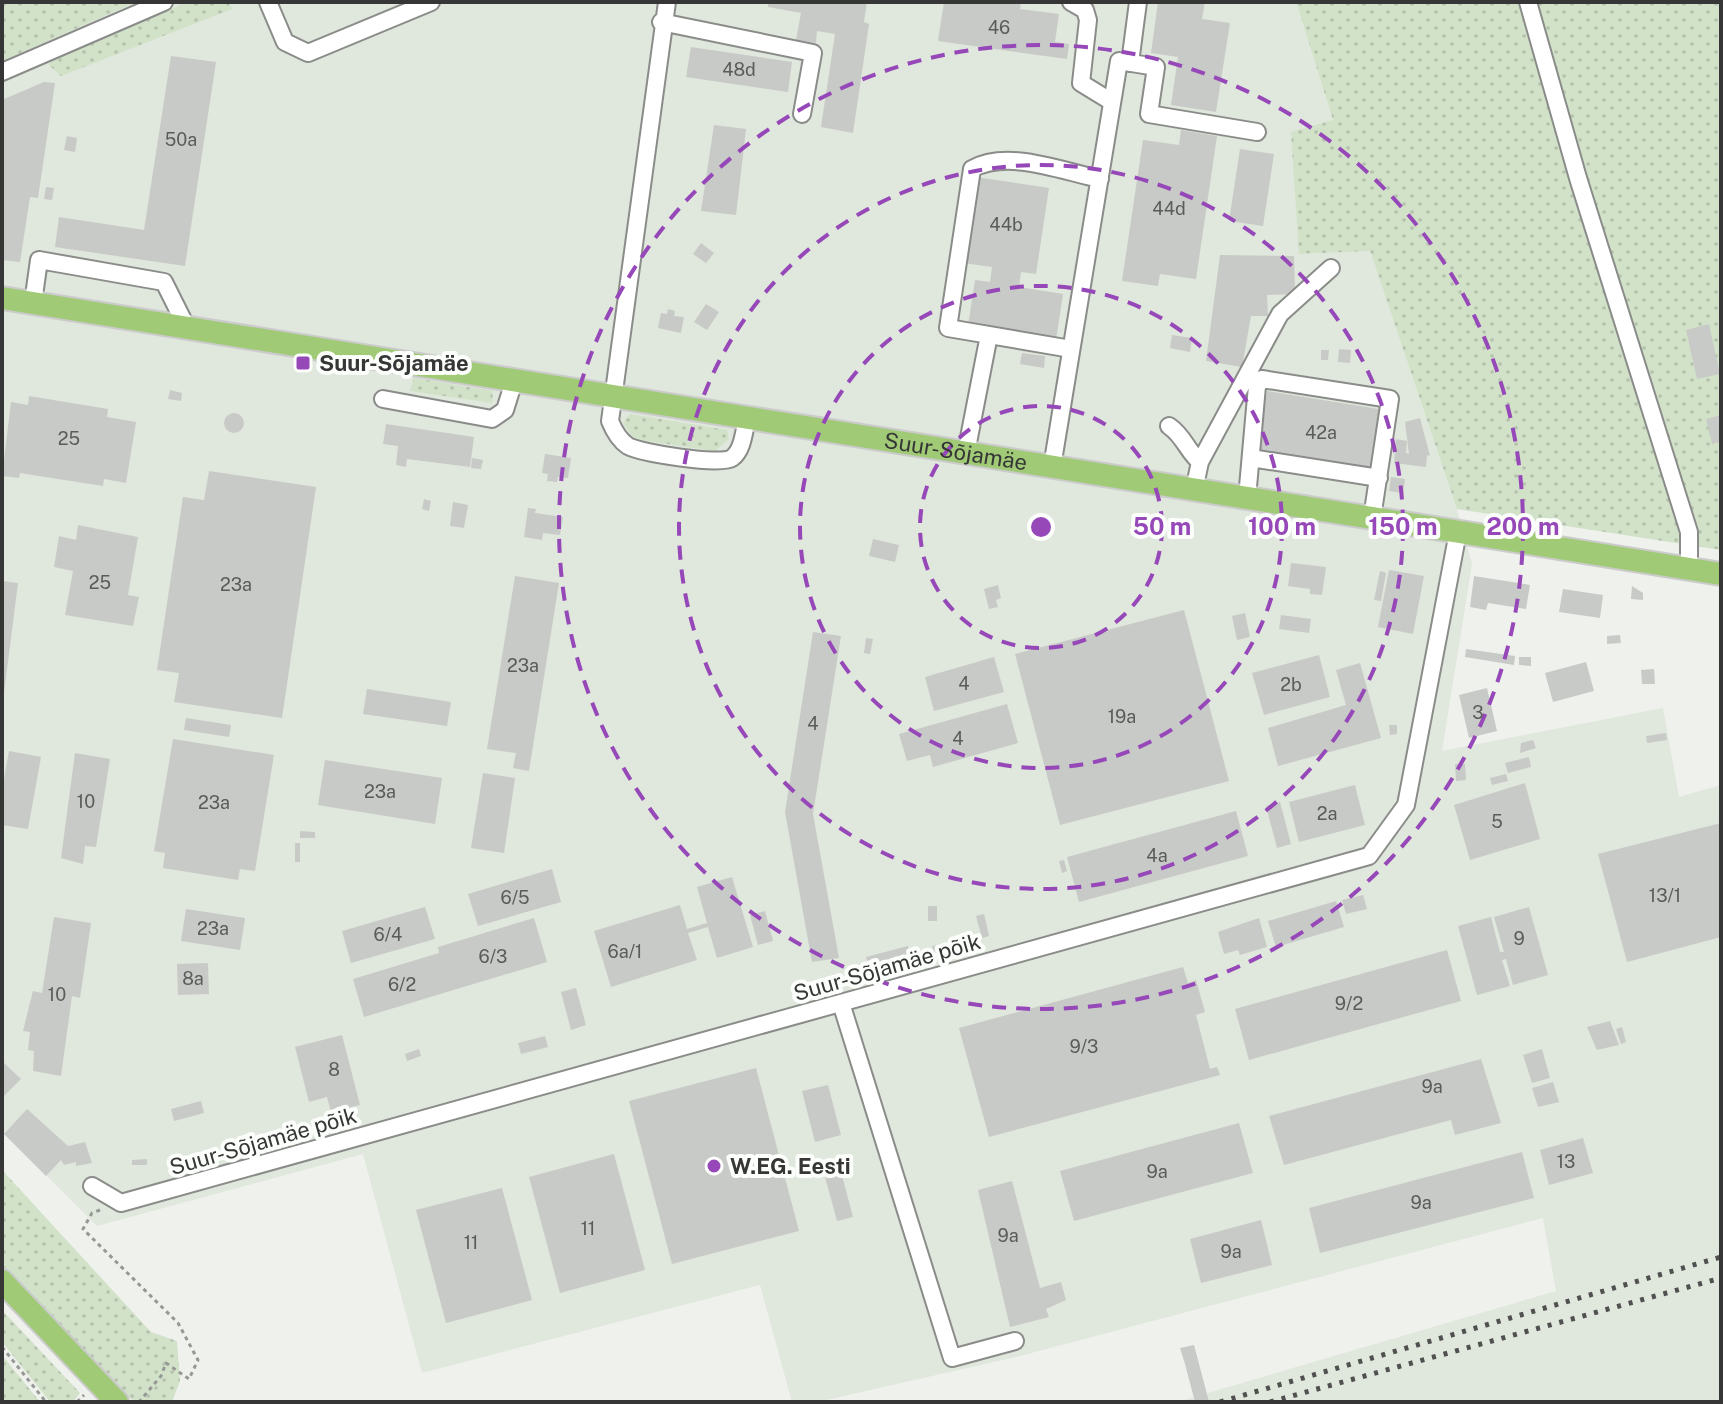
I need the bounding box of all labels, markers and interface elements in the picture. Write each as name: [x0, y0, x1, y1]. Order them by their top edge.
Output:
house number: 46: [988, 17, 1010, 38]
house number: 48d: [722, 59, 756, 80]
house number: 50a: [165, 129, 197, 150]
house number: 44d: [1152, 198, 1186, 219]
house number: 44b: [989, 214, 1023, 235]
place label: Suur-Sõjamäe: [319, 350, 469, 376]
marker: Suur-Sõjamäe: [294, 354, 312, 372]
house number: 42a: [1305, 422, 1337, 443]
street label: Suur-Sõjamäe: [882, 427, 1029, 475]
house number: 25: [58, 428, 80, 449]
text: 50 m: [1133, 512, 1191, 540]
text: 100 m: [1248, 512, 1316, 540]
text: 150 m: [1369, 512, 1437, 540]
text: 200 m: [1486, 512, 1560, 540]
centre of rings: [1027, 513, 1055, 541]
house number: 25: [89, 572, 111, 593]
house number: 23a: [220, 574, 252, 595]
house number: 23a: [507, 655, 539, 676]
house number: 4: [958, 673, 970, 694]
house number: 2b: [1280, 674, 1302, 695]
house number: 3: [1472, 702, 1484, 723]
house number: 19a: [1108, 706, 1136, 727]
house number: 4: [807, 713, 819, 734]
house number: 4: [952, 728, 964, 749]
house number: 23a: [364, 781, 396, 802]
house number: 10: [77, 791, 95, 812]
house number: 23a: [198, 792, 230, 813]
house number: 2a: [1317, 803, 1337, 824]
house number: 5: [1491, 811, 1503, 832]
house number: 4a: [1146, 845, 1168, 866]
house number: 13/1: [1649, 885, 1681, 906]
house number: 6/5: [500, 887, 530, 908]
house number: 23a: [197, 918, 229, 939]
house number: 6/4: [374, 924, 402, 945]
street label: Suur-Sõjamäe põik: [791, 928, 983, 1006]
house number: 9: [1513, 928, 1525, 949]
house number: 6a/1: [608, 941, 642, 962]
house number: 6/3: [479, 946, 507, 967]
house number: 8a: [182, 968, 204, 989]
house number: 6/2: [388, 974, 416, 995]
house number: 10: [48, 984, 66, 1005]
house number: 9/2: [1335, 993, 1363, 1014]
house number: 9/3: [1070, 1036, 1098, 1057]
house number: 8: [328, 1059, 340, 1080]
house number: 9a: [1421, 1076, 1443, 1097]
street label: Suur-Sõjamäe põik: [167, 1102, 359, 1180]
house number: 13: [1557, 1151, 1575, 1172]
place label: W.EG. Eesti: [730, 1153, 851, 1179]
marker: W.EG. Eesti: [705, 1157, 723, 1175]
house number: 9a: [1146, 1161, 1168, 1182]
house number: 9a: [1410, 1192, 1432, 1213]
house number: 11: [581, 1218, 595, 1239]
house number: 9a: [997, 1225, 1019, 1246]
house number: 11: [464, 1232, 478, 1253]
house number: 9a: [1220, 1241, 1242, 1262]

